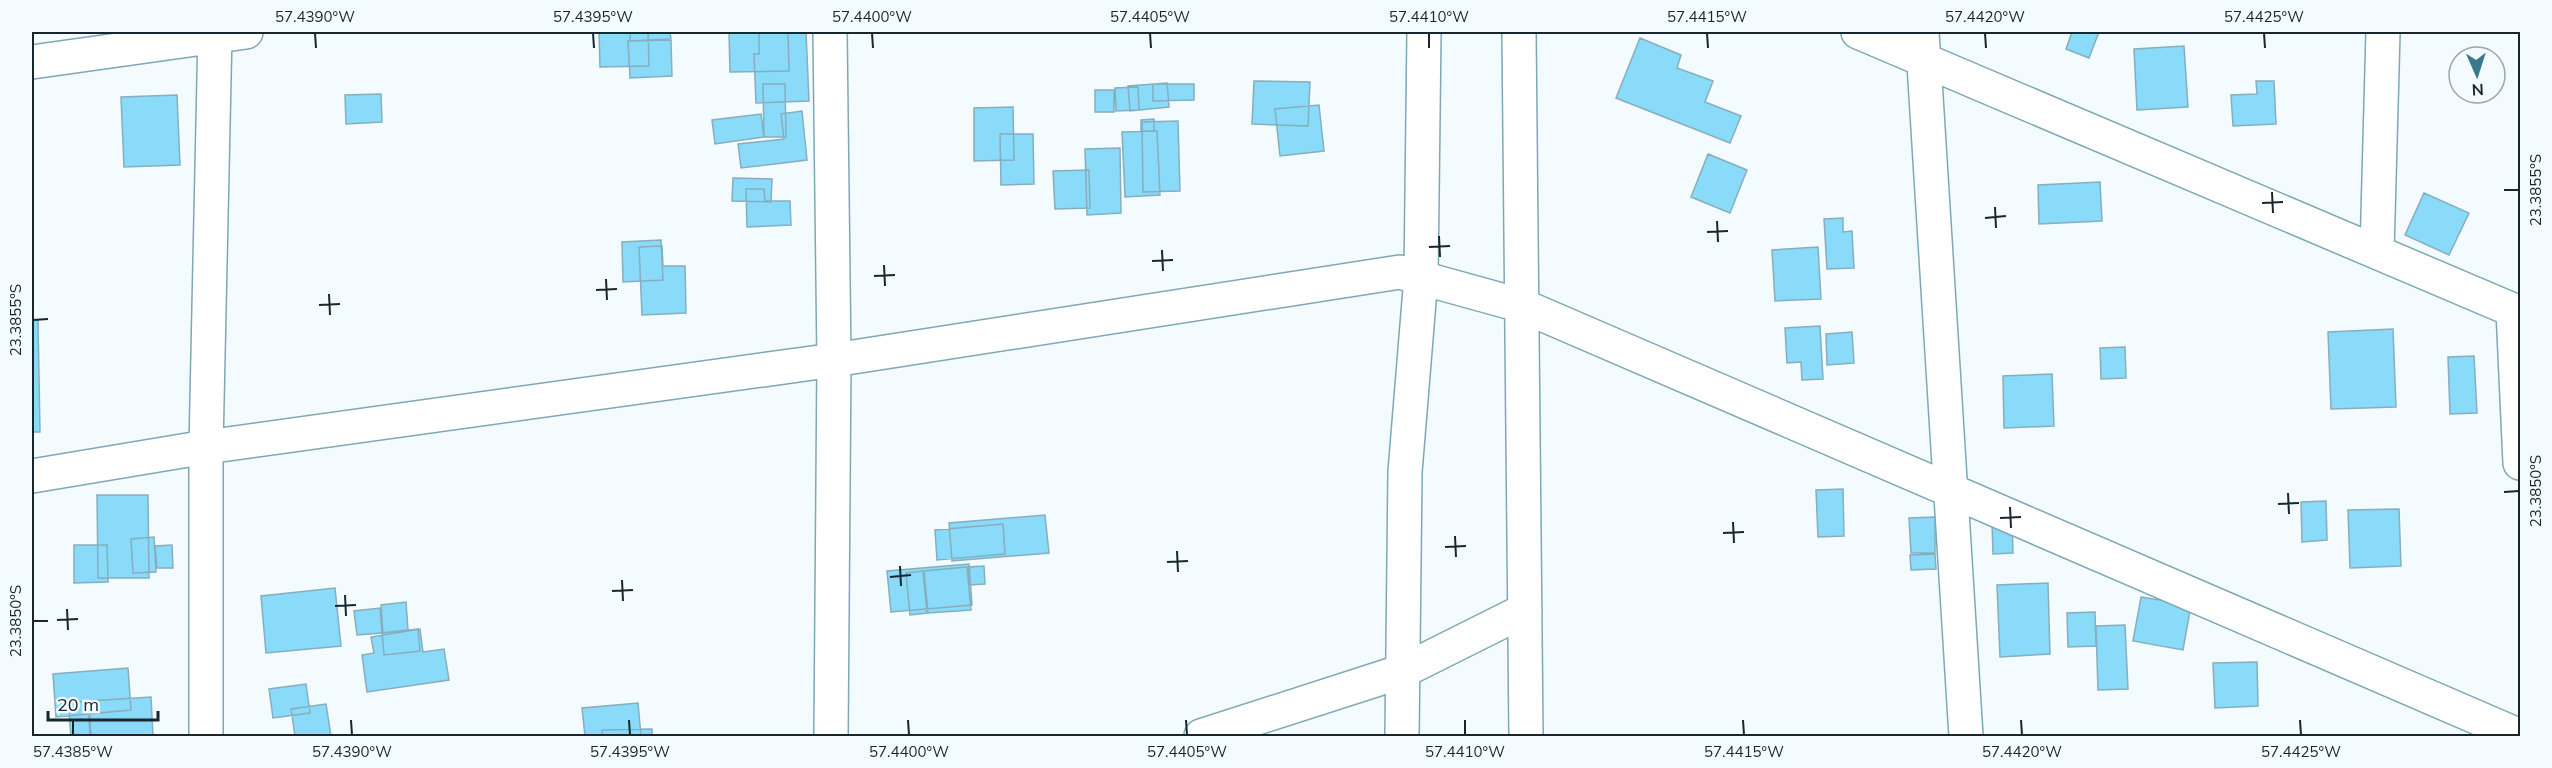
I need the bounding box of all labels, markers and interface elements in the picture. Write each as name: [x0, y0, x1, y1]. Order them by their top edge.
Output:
text: 57.4390°W: [275, 7, 355, 26]
text: 57.4395°W: [553, 7, 633, 26]
text: 57.4400°W: [832, 7, 912, 26]
text: 57.4405°W: [1110, 7, 1190, 26]
text: 57.4410°W: [1389, 7, 1469, 26]
text: 57.4415°W: [1667, 7, 1747, 26]
text: 57.4420°W: [1945, 7, 2025, 26]
text: 57.4425°W: [2224, 7, 2304, 26]
north arrow: [2447, 45, 2507, 105]
text: N: [2471, 80, 2484, 100]
text: 23.3855°S: [2526, 154, 2545, 226]
text: 23.3855°S: [6, 284, 25, 356]
text: 23.3850°S: [2526, 455, 2545, 527]
text: 23.3850°S: [6, 585, 25, 657]
scale bar: [48, 684, 158, 722]
text: 20 m: [57, 693, 99, 716]
text: 57.4385°W: [33, 742, 113, 761]
text: 57.4390°W: [312, 742, 392, 761]
text: 57.4395°W: [590, 742, 670, 761]
text: 57.4400°W: [869, 742, 949, 761]
text: 57.4405°W: [1147, 742, 1227, 761]
text: 57.4410°W: [1425, 742, 1505, 761]
text: 57.4415°W: [1704, 742, 1784, 761]
text: 57.4420°W: [1982, 742, 2062, 761]
text: 57.4425°W: [2261, 742, 2341, 761]

